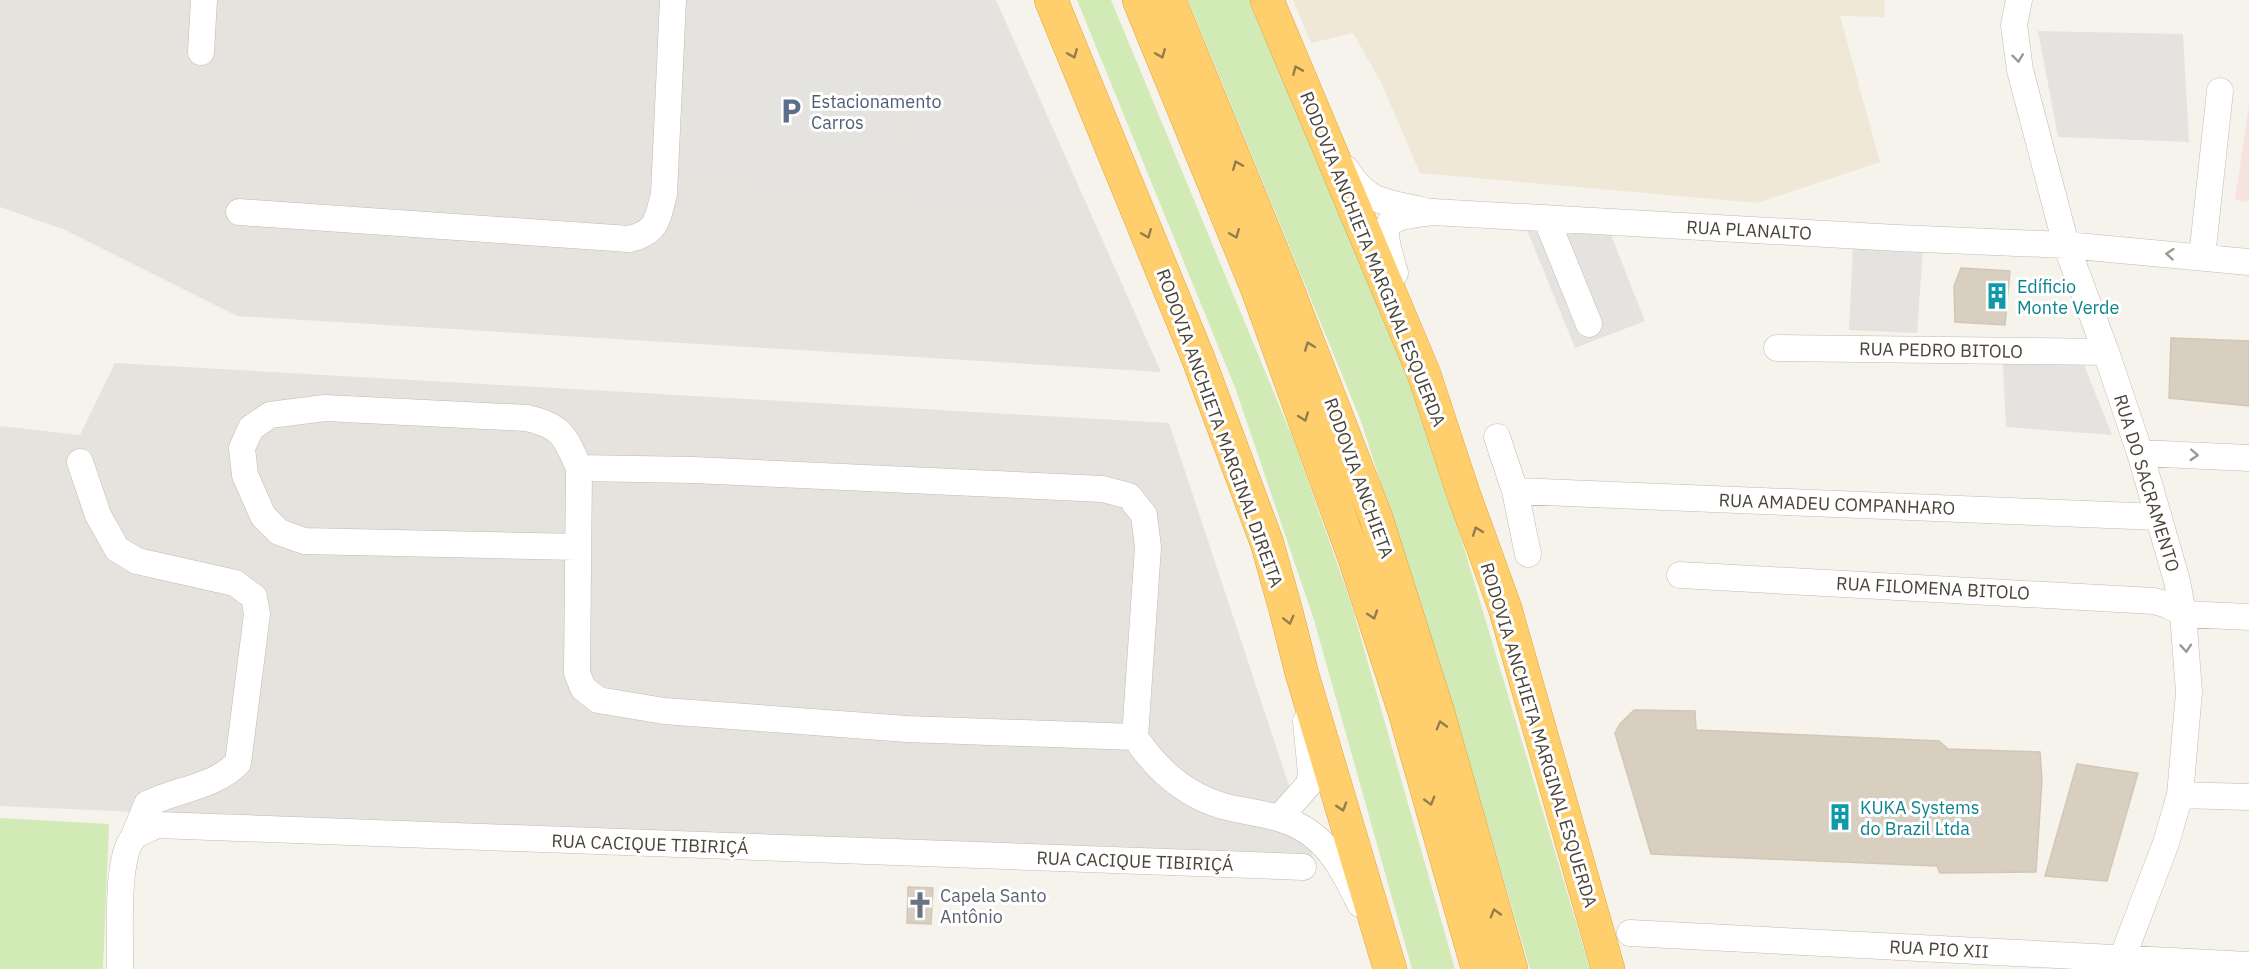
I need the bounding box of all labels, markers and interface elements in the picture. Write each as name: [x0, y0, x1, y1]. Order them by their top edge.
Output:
one-way arrow: [1066, 48, 1078, 59]
one-way arrow: [1154, 48, 1166, 59]
one-way arrow: [2012, 53, 2024, 62]
one-way arrow: [1292, 65, 1304, 76]
street label: RODOVIA ANCHIETA MARGINAL ESQUERDA: [1295, 88, 1451, 430]
place label: Estacionamento Carros: [811, 90, 942, 134]
parking icon: Estacionamento Carros: [776, 96, 806, 126]
one-way arrow: [1232, 160, 1244, 171]
street label: RUA PLANALTO: [1686, 215, 1812, 245]
one-way arrow: [1140, 228, 1152, 239]
one-way arrow: [1228, 228, 1240, 239]
one-way arrow: [2165, 248, 2174, 261]
street label: RODOVIA ANCHIETA MARGINAL DIREITA: [1152, 266, 1289, 591]
place label: Edíficio Monte Verde: [2017, 275, 2120, 319]
building icon: Edíficio Monte Verde: [1982, 281, 2012, 311]
street label: RUA PEDRO BITOLO: [1859, 337, 2023, 363]
one-way arrow: [1304, 341, 1317, 351]
street label: RUA DO SACRAMENTO: [2109, 391, 2185, 575]
street label: RODOVIA ANCHIETA: [1319, 395, 1399, 562]
one-way arrow: [1296, 411, 1309, 422]
one-way arrow: [2190, 449, 2199, 462]
street label: RUA AMADEU COMPANHARO: [1718, 488, 1956, 520]
one-way arrow: [1471, 526, 1484, 537]
street label: RODOVIA ANCHIETA MARGINAL ESQUERDA: [1475, 560, 1603, 911]
street label: RUA FILOMENA BITOLO: [1836, 571, 2030, 605]
one-way arrow: [1366, 609, 1378, 620]
one-way arrow: [1281, 615, 1294, 625]
one-way arrow: [2179, 643, 2192, 653]
one-way arrow: [1436, 720, 1448, 731]
one-way arrow: [1423, 795, 1435, 806]
place label: KUKA Systems do Brazil Ltda: [1860, 796, 1979, 840]
one-way arrow: [1335, 801, 1347, 812]
building icon: KUKA Systems do Brazil Ltda: [1825, 802, 1855, 832]
street label: RUA CACIQUE TIBIRIÇÁ: [551, 829, 749, 859]
street label: RUA CACIQUE TIBIRIÇÁ: [1036, 846, 1234, 876]
place label: Capela Santo Antônio: [940, 884, 1047, 928]
church icon: Capela Santo Antônio: [905, 890, 935, 920]
one-way arrow: [1489, 908, 1502, 918]
street label: RUA PIO XII: [1889, 935, 1989, 963]

